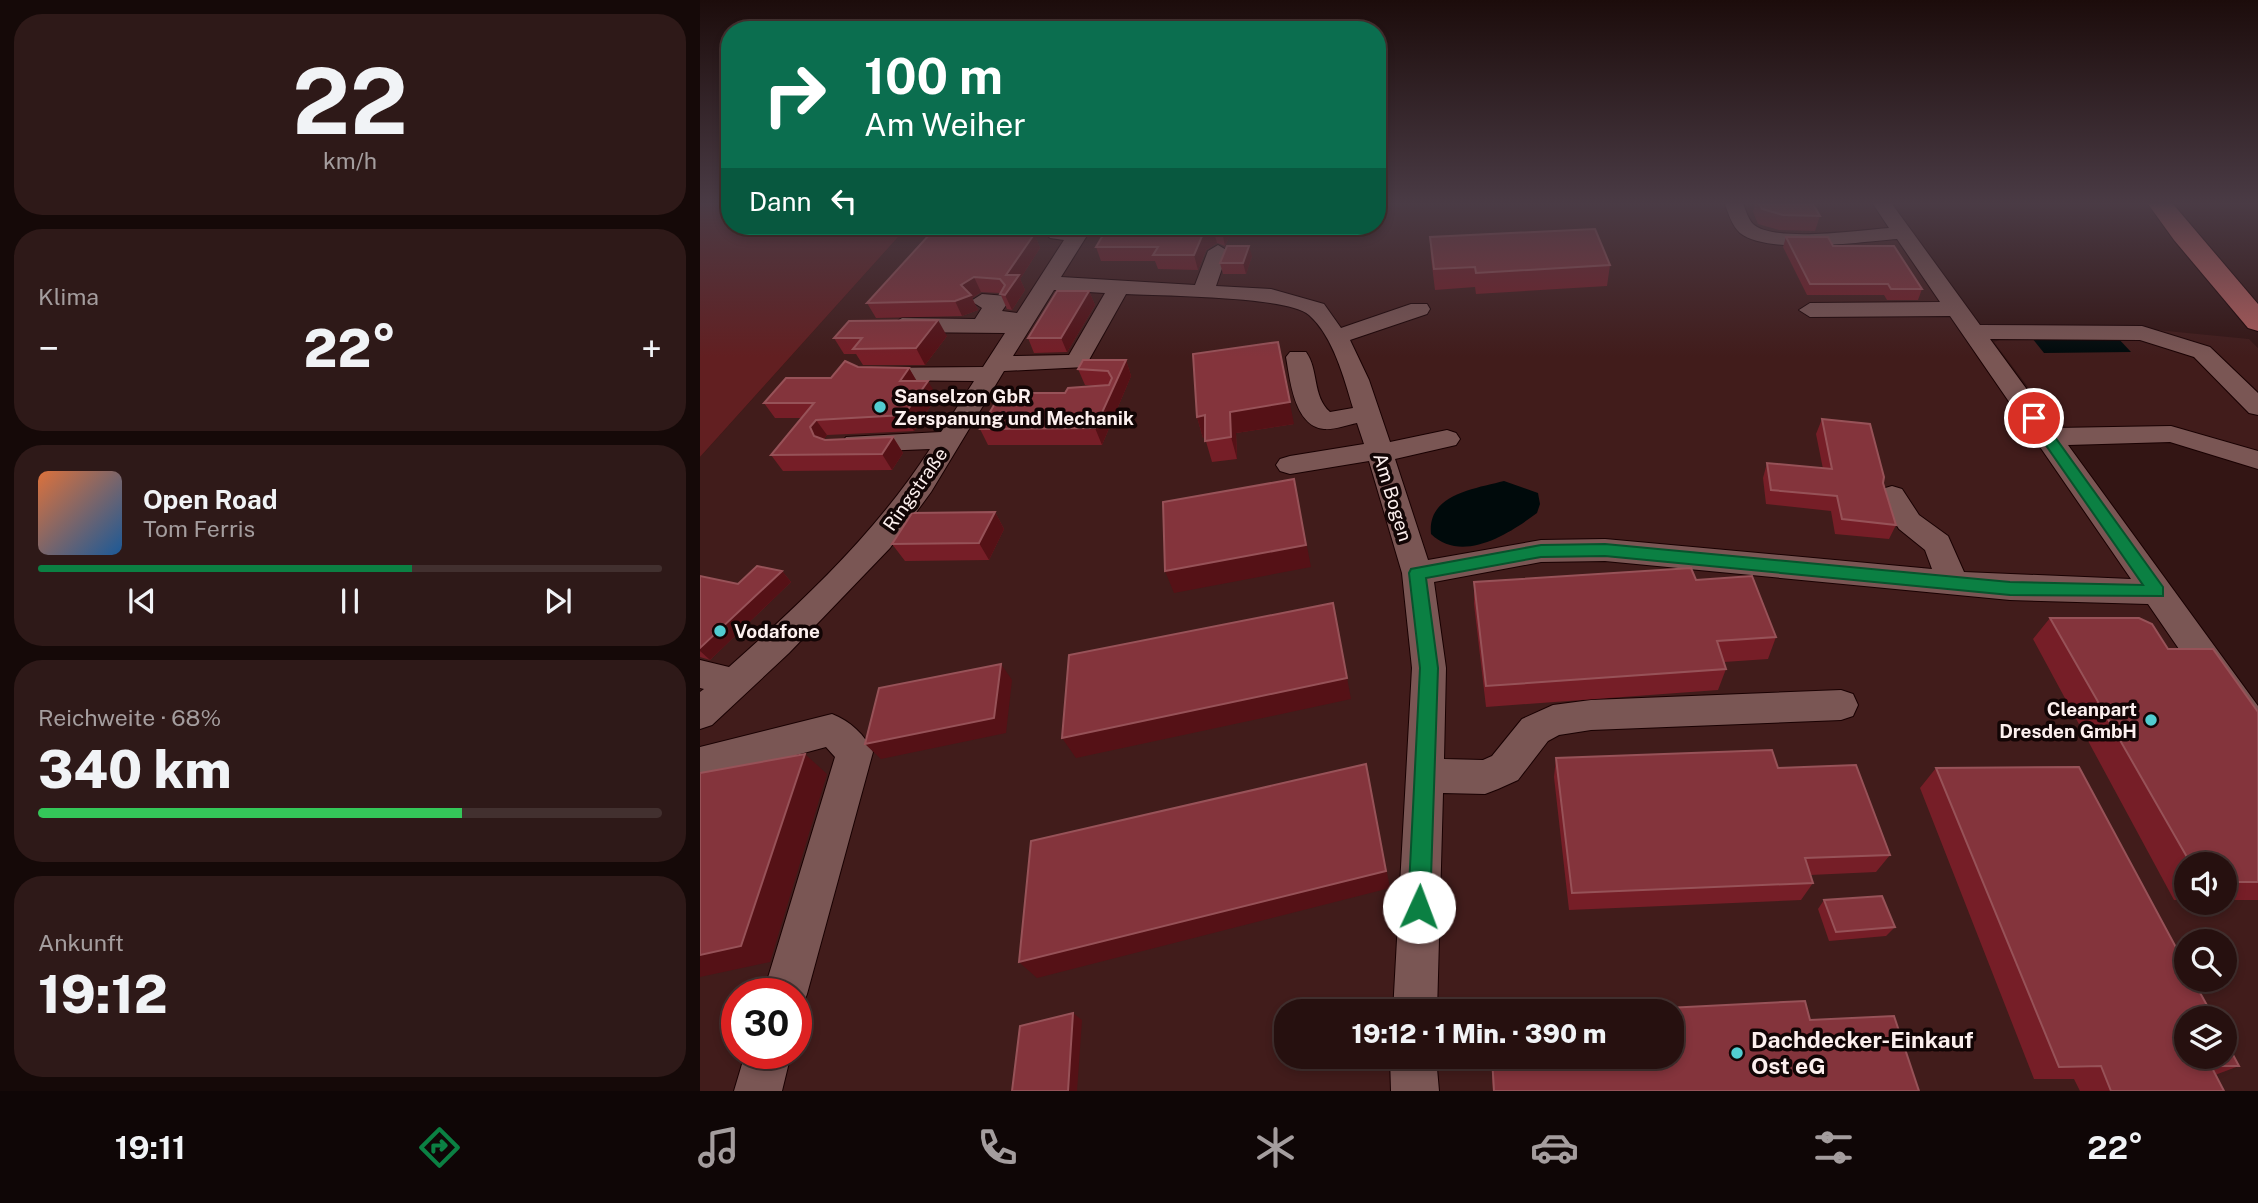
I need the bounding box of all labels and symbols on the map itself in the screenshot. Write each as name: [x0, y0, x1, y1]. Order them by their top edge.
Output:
place label: Sanselzon GbR Zerspanung und Mechanik: [894, 385, 1134, 429]
pin: [2004, 388, 2064, 448]
marker: Sanselzon GbR Zerspanung und Mechanik: [872, 399, 888, 415]
street label: Ringstraße: [878, 443, 952, 535]
street label: Am Bogen: [1369, 450, 1417, 544]
place label: Vodafone: [734, 620, 820, 642]
marker: Vodafone: [712, 623, 728, 639]
place label: Cleanpart Dresden GmbH: [1999, 698, 2137, 742]
marker: Cleanpart Dresden GmbH: [2143, 712, 2159, 728]
position arrow: [1382, 870, 1456, 944]
speed limit sign: 30: [721, 978, 812, 1069]
place label: Dachdecker-Einkauf Ost eG: [1751, 1026, 1973, 1079]
marker: Dachdecker-Einkauf Ost eG: [1729, 1045, 1745, 1061]

